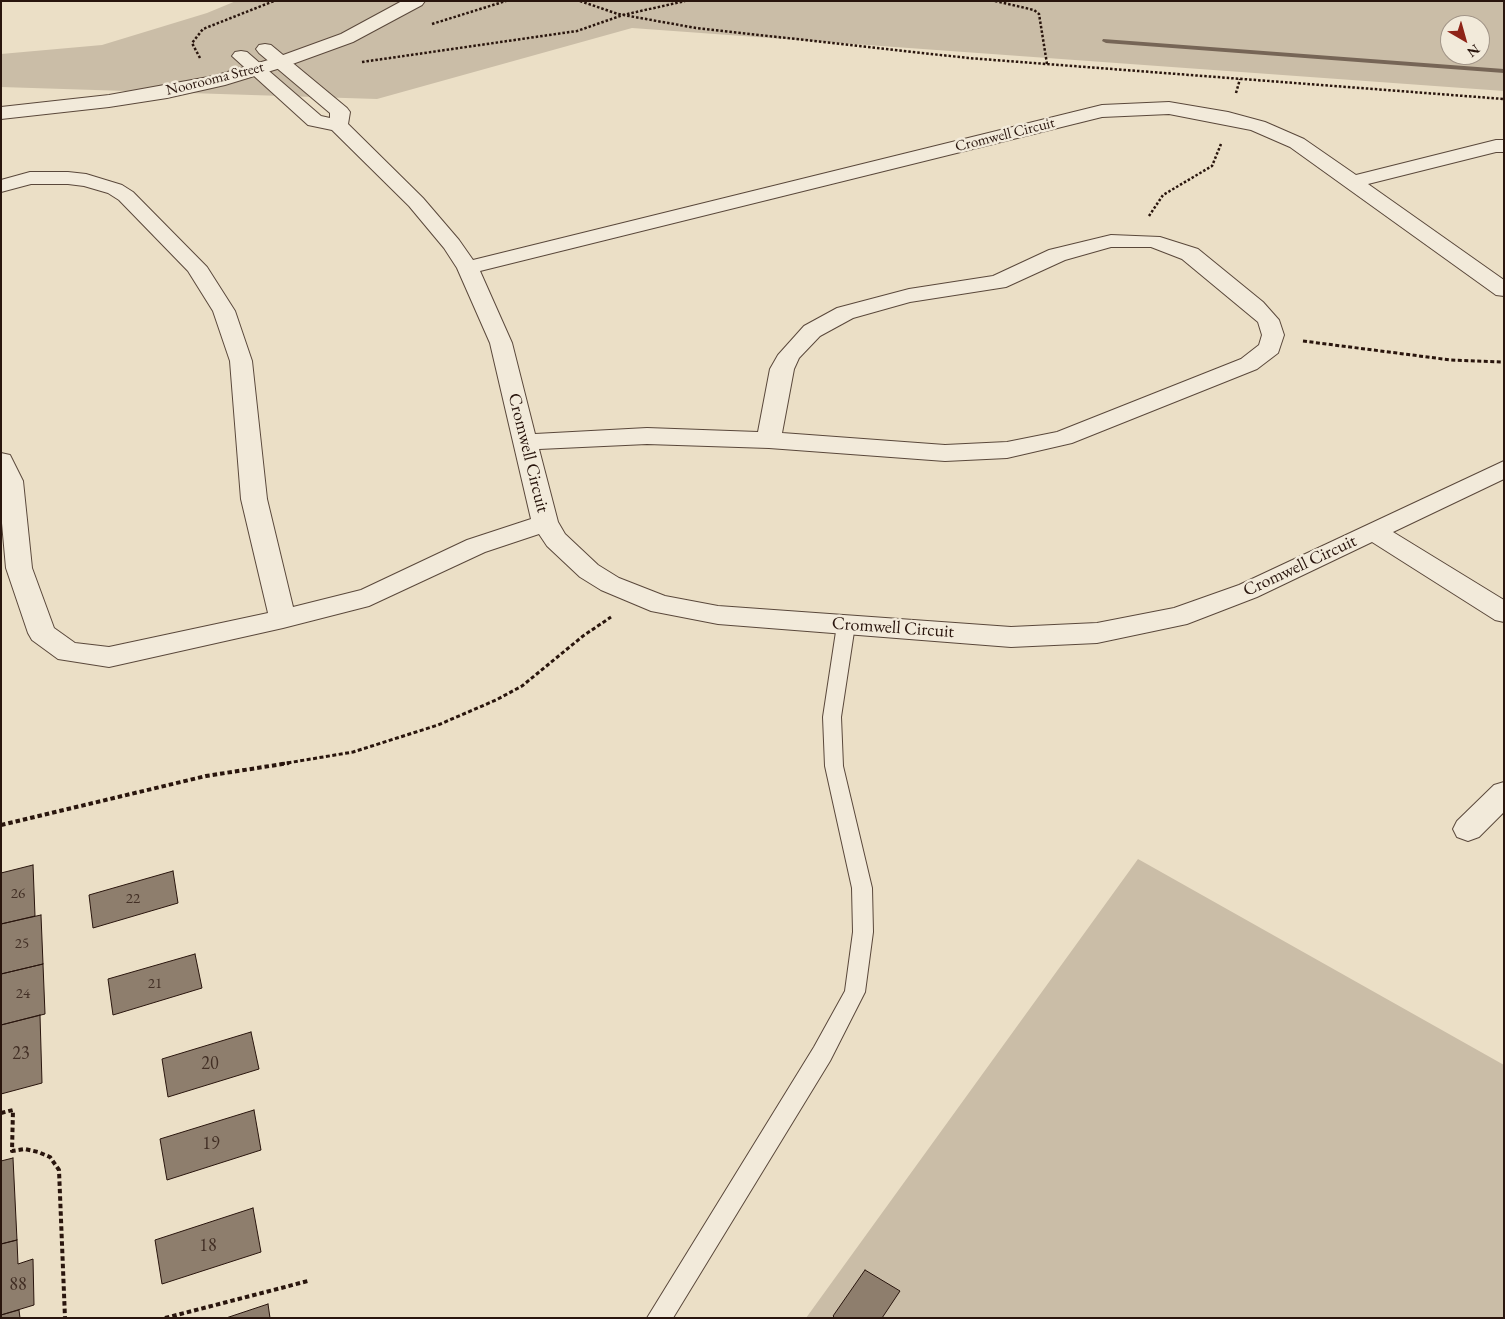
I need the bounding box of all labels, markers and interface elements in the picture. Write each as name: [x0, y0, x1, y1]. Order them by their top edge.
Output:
north arrow: [1440, 15, 1490, 65]
text: N: [1464, 40, 1484, 62]
street label: Noorooma Street: [164, 58, 266, 100]
street label: Cromwell Circuit: [953, 114, 1057, 156]
street label: Cromwell Circuit: [503, 391, 553, 515]
street label: Cromwell Circuit: [1240, 530, 1360, 602]
street label: Cromwell Circuit: [831, 613, 955, 643]
house number: 26: [11, 885, 25, 903]
house number: 22: [126, 890, 140, 908]
house number: 25: [15, 935, 29, 953]
house number: 21: [148, 975, 162, 993]
house number: 24: [16, 985, 30, 1003]
house number: 23: [12, 1043, 30, 1065]
house number: 20: [201, 1053, 219, 1075]
house number: 19: [202, 1133, 220, 1155]
house number: 18: [199, 1235, 217, 1257]
house number: 88: [9, 1274, 27, 1296]

